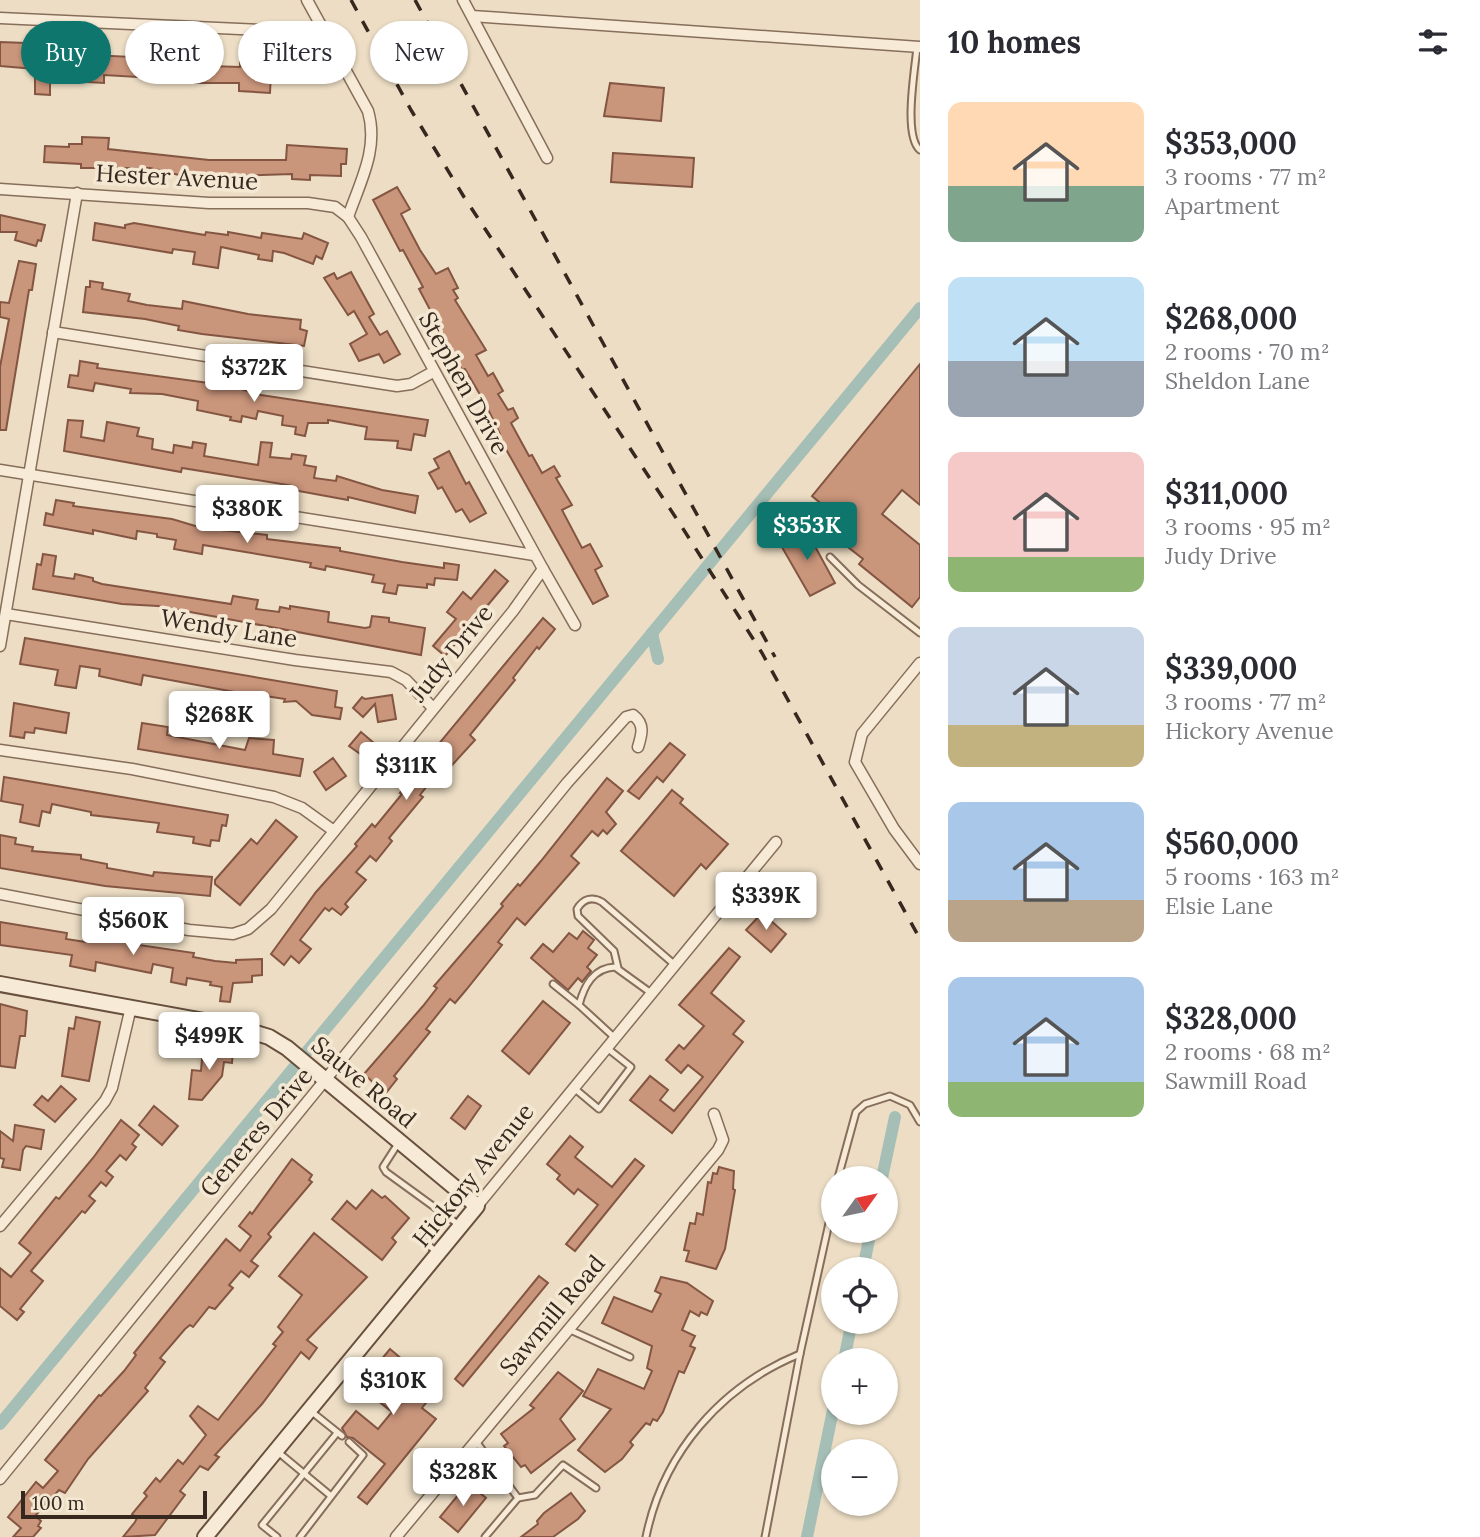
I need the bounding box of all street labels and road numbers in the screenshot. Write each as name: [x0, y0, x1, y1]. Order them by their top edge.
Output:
street label: Hester Avenue: [95, 157, 259, 197]
street label: Stephen Drive: [412, 306, 516, 460]
street label: Judy Drive: [402, 598, 500, 709]
street label: Wendy Lane: [158, 602, 300, 654]
street label: Sauve Road: [305, 1029, 423, 1135]
street label: Generes Drive: [193, 1061, 319, 1203]
street label: Hickory Avenue: [406, 1097, 540, 1253]
street label: Sawmill Road: [493, 1248, 611, 1382]

